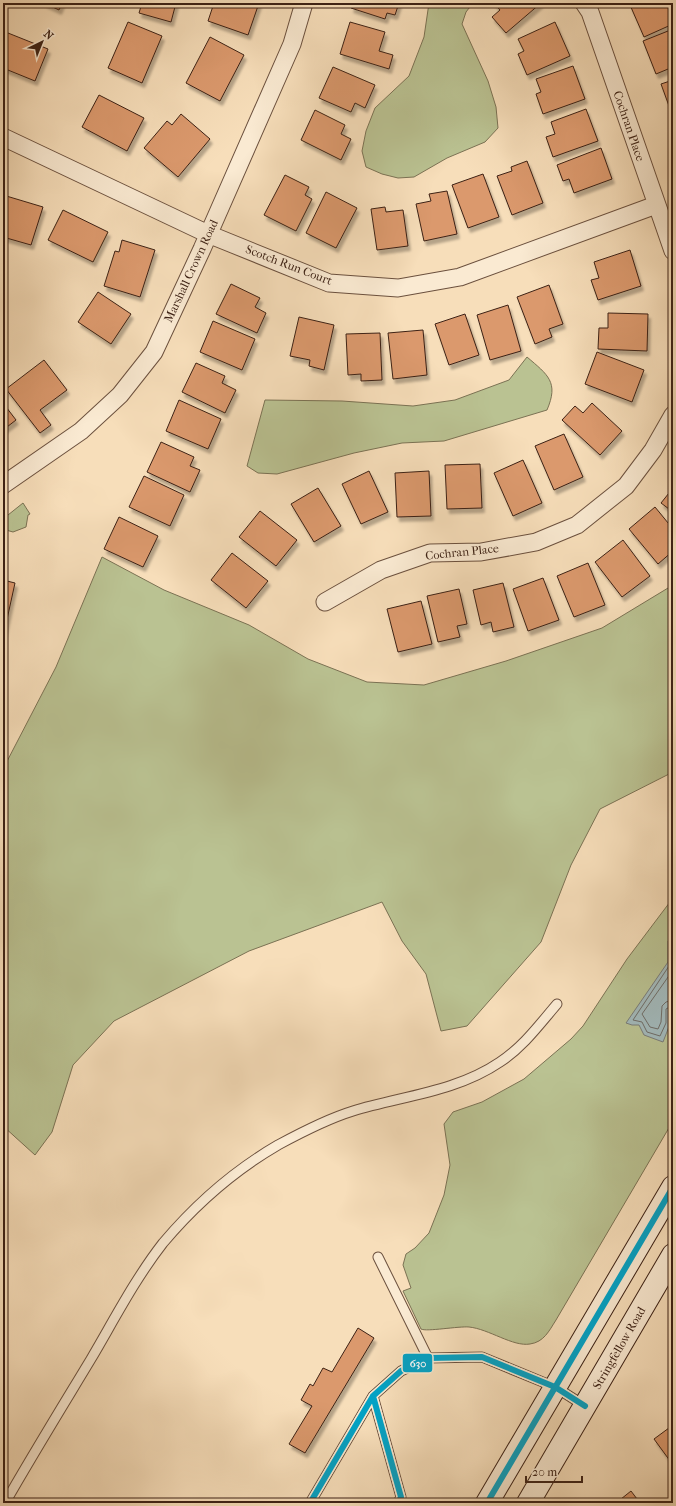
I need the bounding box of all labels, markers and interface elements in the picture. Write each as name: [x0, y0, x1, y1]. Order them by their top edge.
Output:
north arrow: [22, 22, 62, 62]
text: N: [41, 27, 56, 43]
street label: Cochran Place: [610, 89, 648, 163]
street label: Marshall Crown Road: [161, 217, 221, 325]
street label: Scotch Run Court: [244, 242, 335, 288]
street label: Cochran Place: [425, 541, 499, 563]
street label: Stringfellow Road: [590, 1304, 649, 1392]
line badge: 630: [402, 1353, 433, 1373]
text: 630: [410, 1357, 426, 1370]
scale bar: [526, 1458, 582, 1484]
text: 20 m: [532, 1465, 557, 1479]

